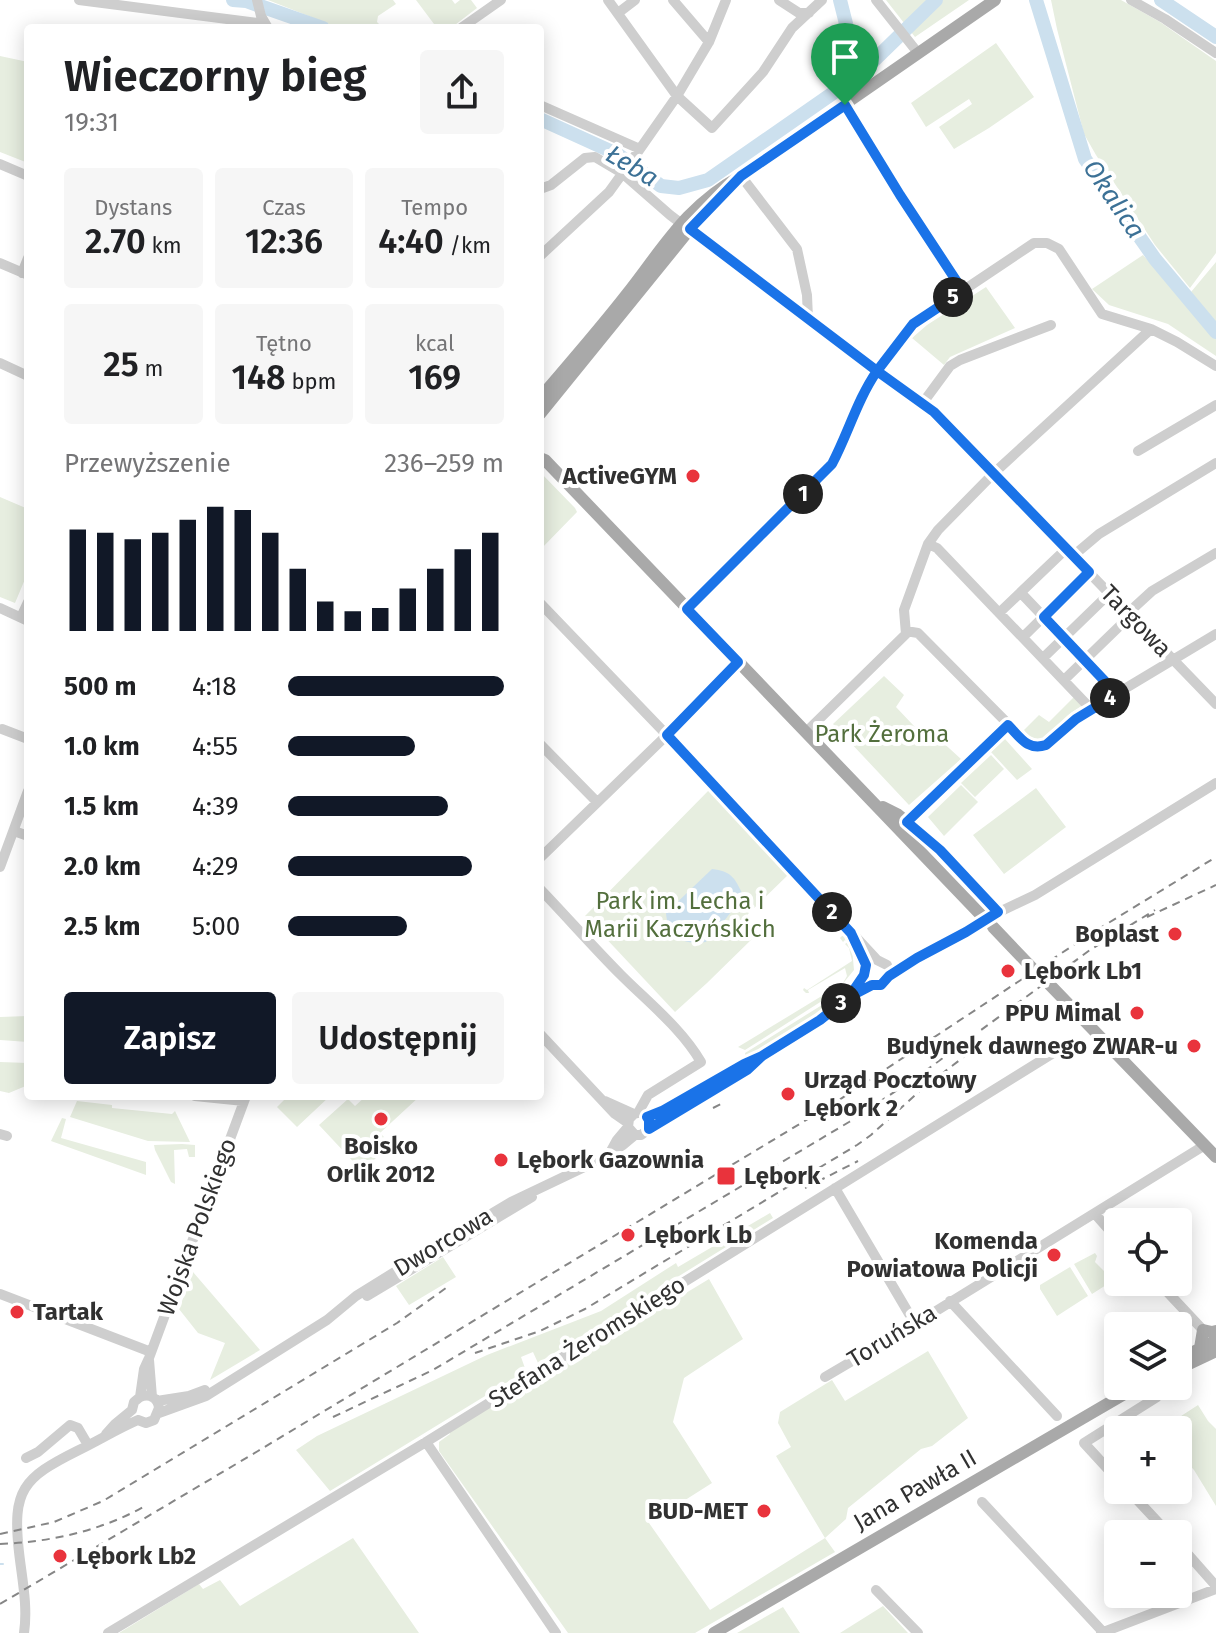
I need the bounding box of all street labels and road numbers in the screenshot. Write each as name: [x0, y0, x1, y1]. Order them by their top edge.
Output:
street label: Targowa: [1095, 579, 1177, 663]
street label: Wojska Polskiego: [152, 1135, 242, 1319]
street label: Dworcowa: [389, 1202, 497, 1282]
street label: Stefana Żeromskiego: [484, 1270, 690, 1414]
street label: Toruńska: [843, 1299, 941, 1373]
street label: Jana Pawła II: [848, 1444, 982, 1536]

